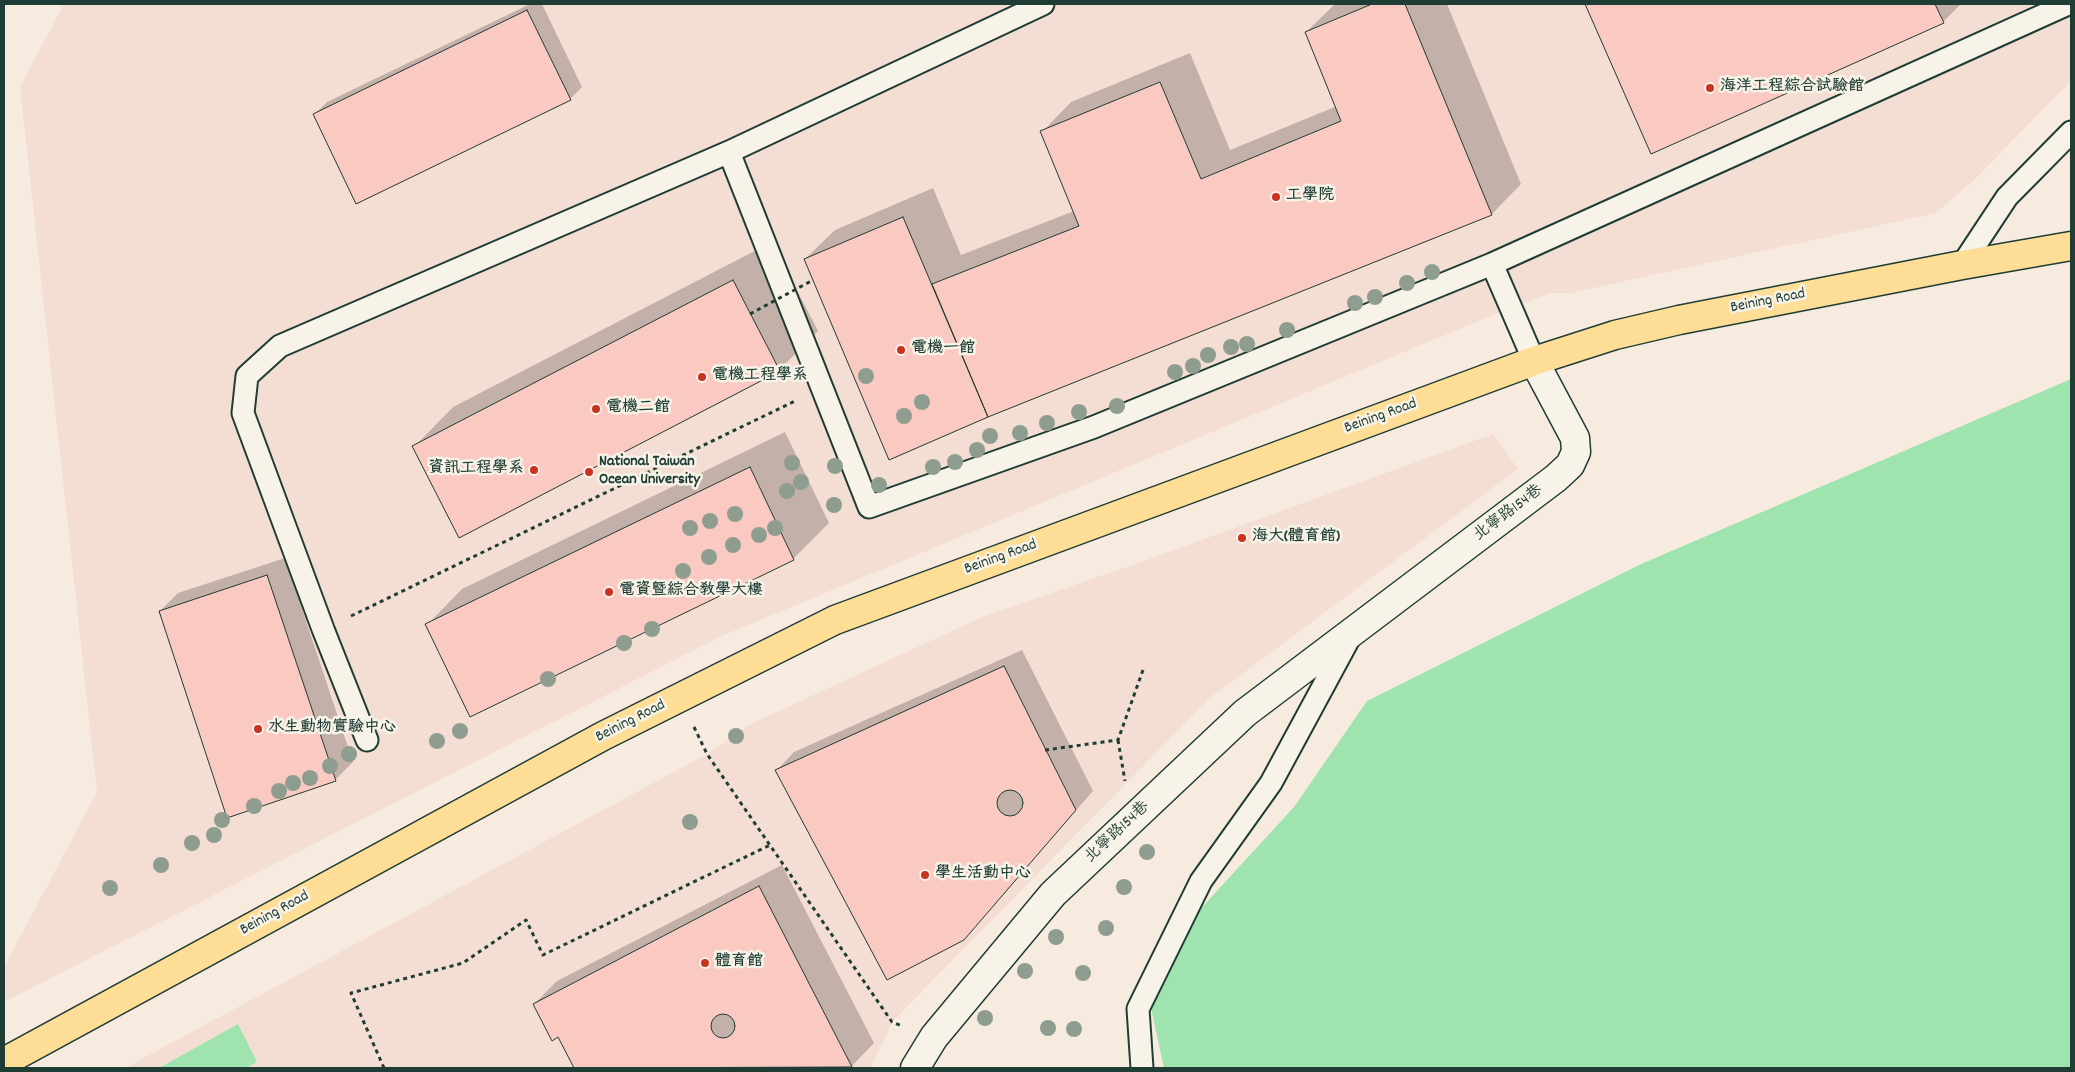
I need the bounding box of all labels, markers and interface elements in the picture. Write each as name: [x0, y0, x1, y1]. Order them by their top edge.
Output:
place label: 海洋工程綜合試驗館: [1720, 78, 1864, 98]
marker: 海洋工程綜合試驗館: [1704, 82, 1716, 94]
place label: 工學院: [1286, 187, 1334, 207]
marker: 工學院: [1270, 191, 1282, 203]
street label: Beining Road: [1729, 285, 1807, 319]
place label: 電機一館: [911, 340, 975, 360]
marker: 電機一館: [895, 344, 907, 356]
place label: 電機工程學系: [712, 367, 808, 387]
marker: 電機工程學系: [696, 371, 708, 383]
street label: Beining Road: [1342, 395, 1420, 439]
place label: 電機二館: [606, 399, 670, 419]
marker: 電機二館: [590, 403, 602, 415]
place label: National Taiwan Ocean University: [599, 453, 700, 491]
place label: 資訊工程學系: [428, 460, 524, 480]
marker: 資訊工程學系: [528, 464, 540, 476]
marker: National Taiwan Ocean University: [583, 466, 595, 478]
street label: 北寧路154巷: [1471, 482, 1547, 546]
place label: 海大(體育館): [1252, 528, 1340, 548]
marker: 海大(體育館): [1236, 532, 1248, 544]
street label: Beining Road: [962, 536, 1040, 580]
place label: 電資暨綜合教學大樓: [619, 582, 763, 602]
marker: 電資暨綜合教學大樓: [603, 586, 615, 598]
street label: Beining Road: [593, 696, 669, 748]
place label: 水生動物實驗中心: [268, 719, 396, 739]
marker: 水生動物實驗中心: [252, 723, 264, 735]
street label: 北寧路154巷: [1082, 798, 1154, 868]
place label: 學生活動中心: [935, 865, 1031, 885]
marker: 學生活動中心: [919, 869, 931, 881]
street label: Beining Road: [237, 887, 313, 941]
place label: 體育館: [715, 953, 763, 973]
marker: 體育館: [699, 957, 711, 969]

